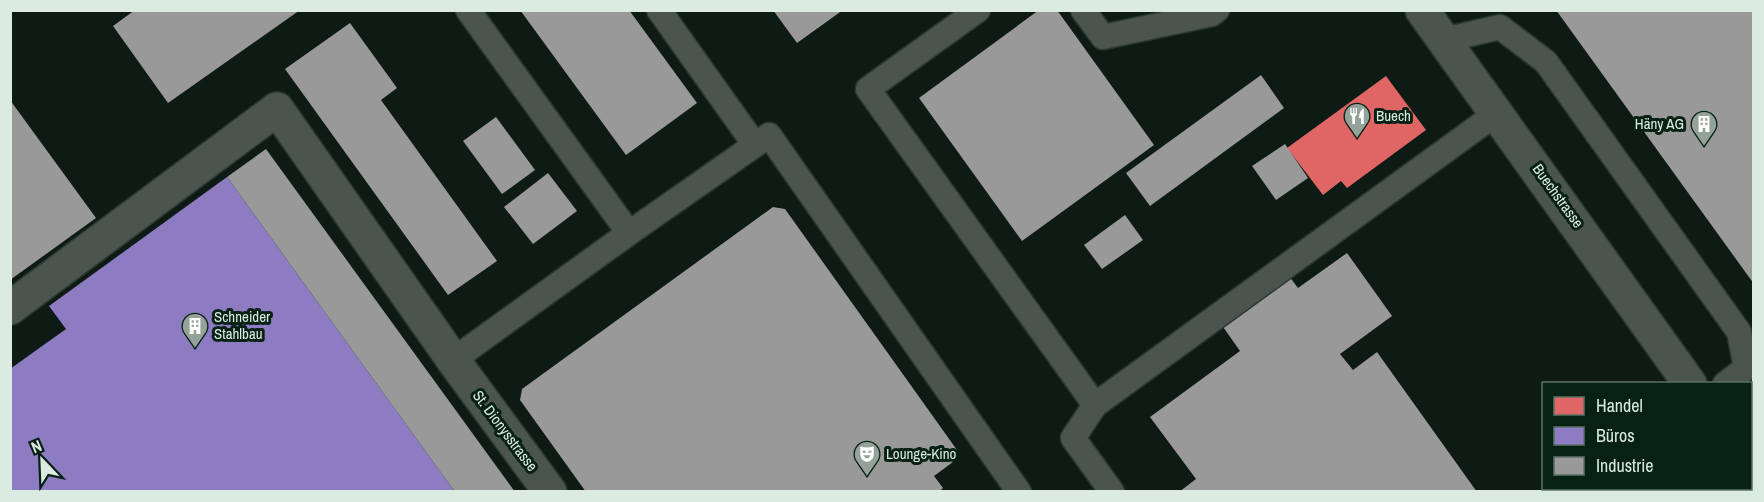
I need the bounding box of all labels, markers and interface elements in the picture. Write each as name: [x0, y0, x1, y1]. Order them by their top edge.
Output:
restaurant icon: Buech: [1342, 101, 1372, 139]
place label: Buech: [1376, 105, 1411, 126]
building icon: Häny AG: [1689, 109, 1719, 147]
place label: Häny AG: [1635, 113, 1684, 134]
street label: Buechstrasse: [1528, 159, 1589, 232]
place label: Schneider Stahlbau: [214, 306, 270, 344]
building icon: Schneider Stahlbau: [180, 311, 210, 349]
legend: [1542, 382, 1752, 490]
street label: St. Dionysstrasse: [468, 386, 543, 476]
text: Handel: [1596, 393, 1643, 418]
text: Büros: [1596, 423, 1635, 448]
north arrow: [12, 430, 72, 490]
text: N: [27, 434, 45, 458]
theatre icon: Lounge-Kino: [852, 439, 882, 477]
place label: Lounge-Kino: [886, 443, 957, 464]
text: Industrie: [1596, 453, 1653, 478]

